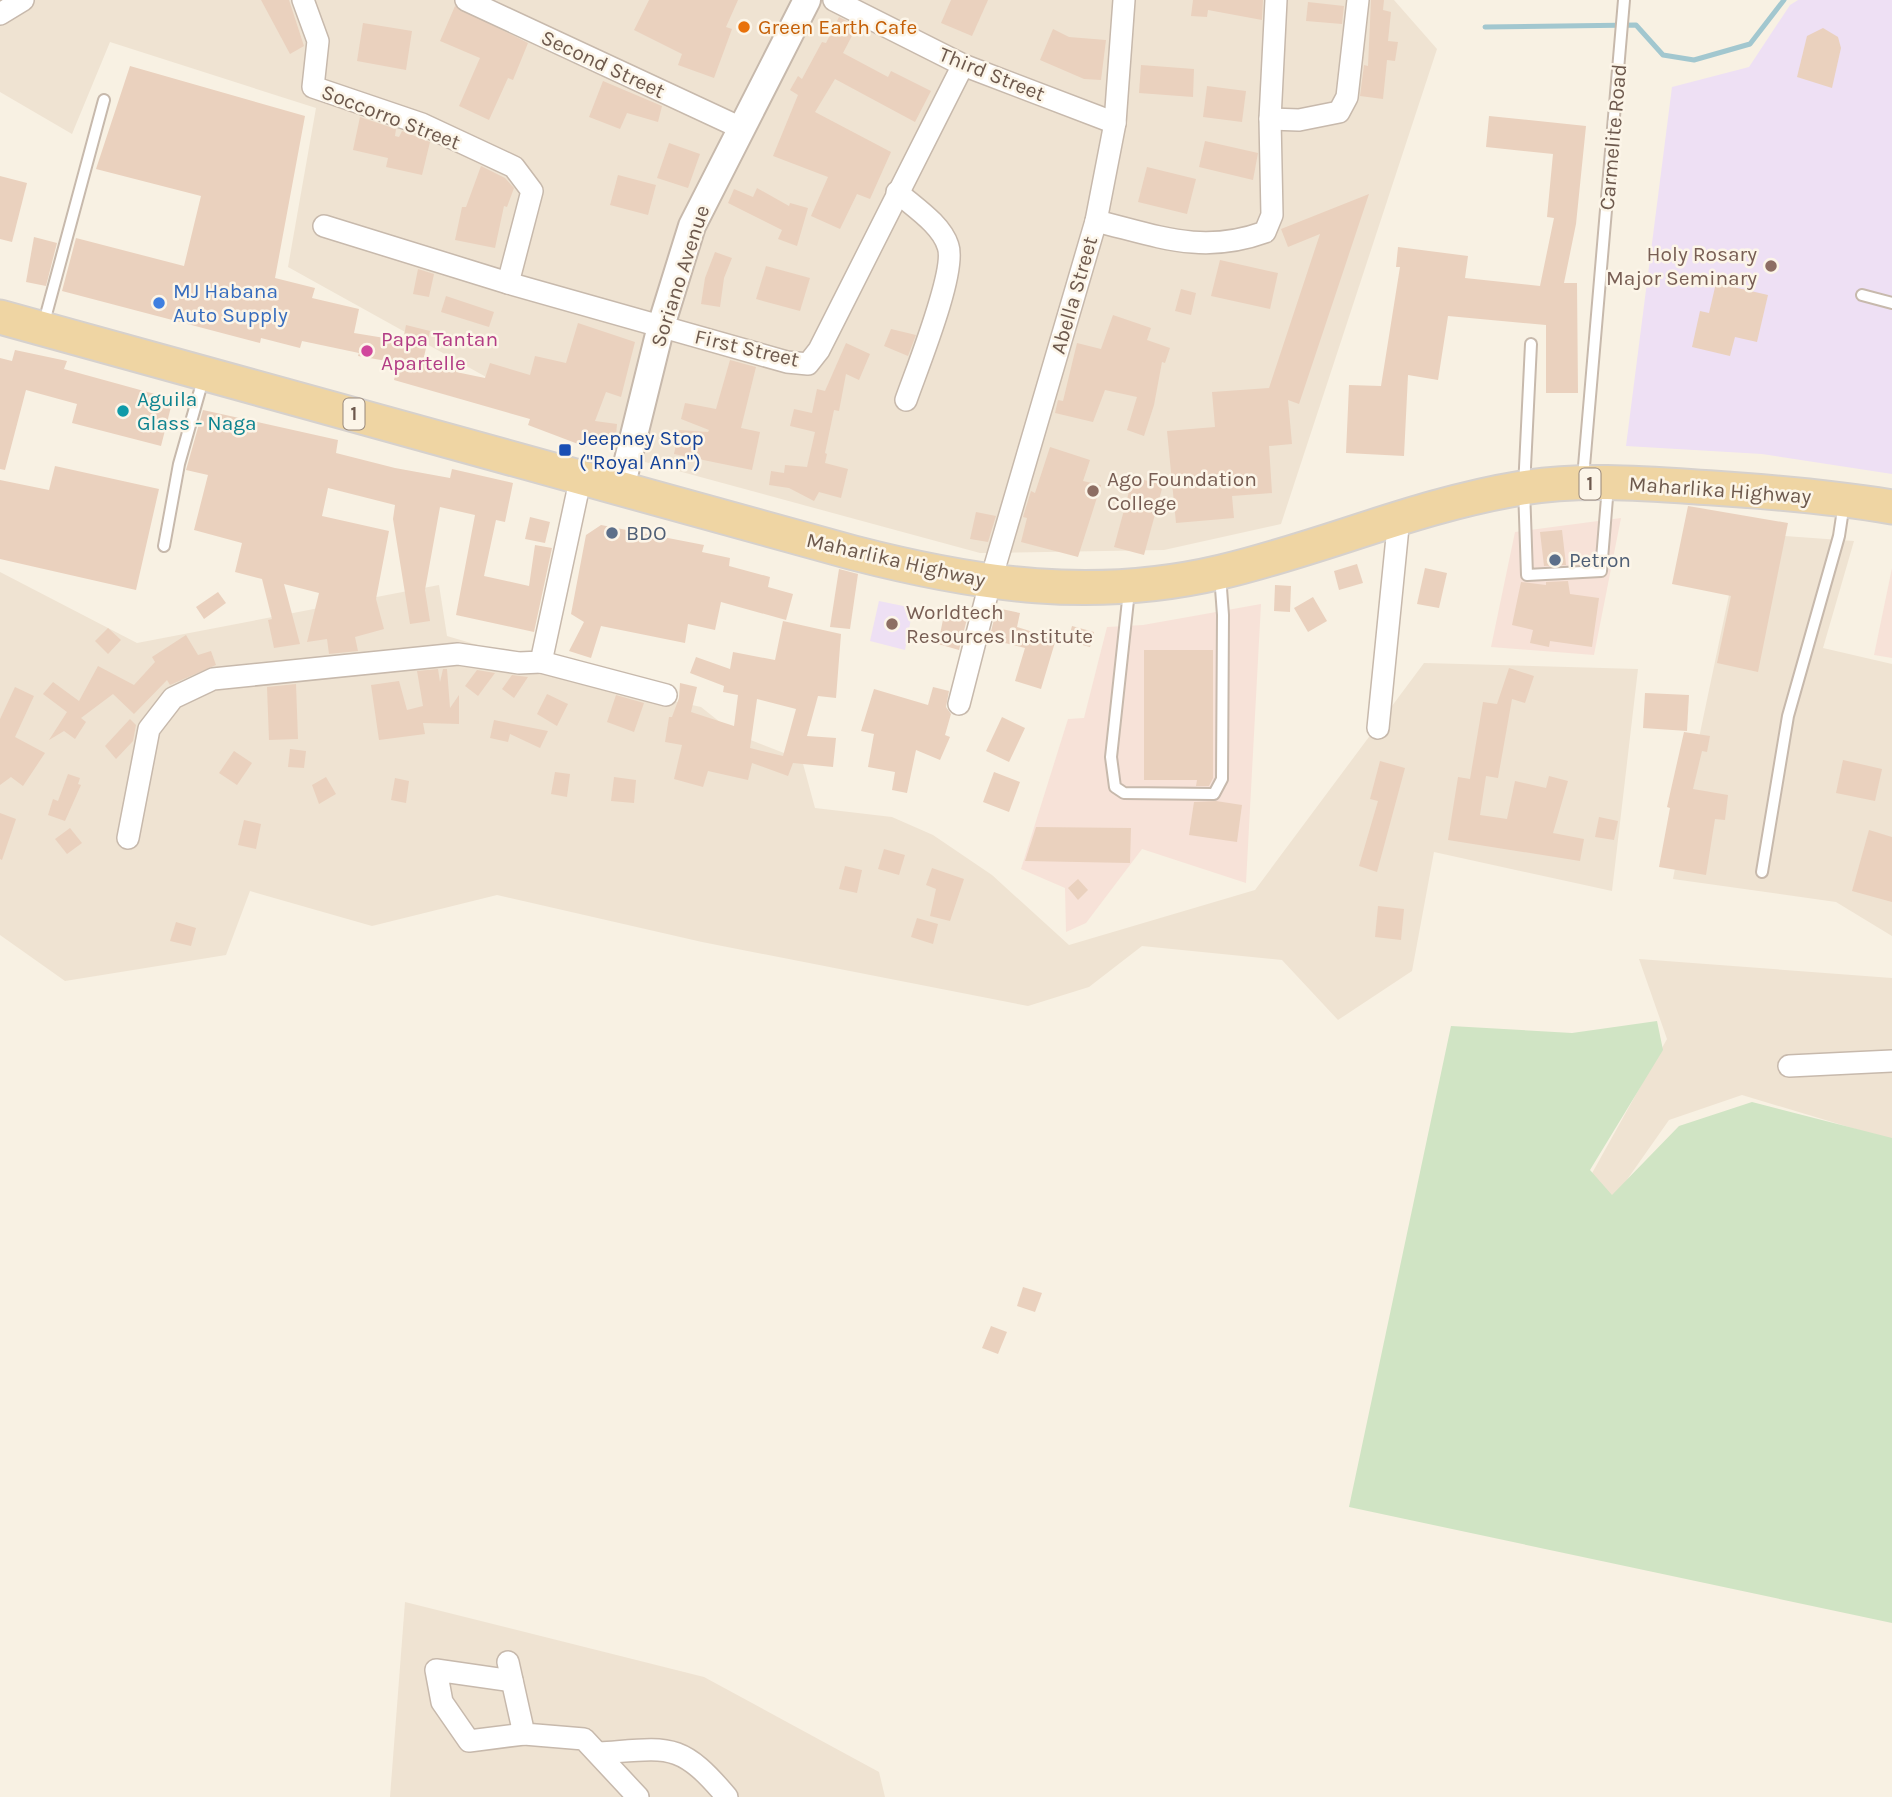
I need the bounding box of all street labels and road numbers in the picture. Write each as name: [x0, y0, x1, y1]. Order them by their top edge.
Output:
street label: Second Street: [537, 25, 669, 103]
street label: Third Street: [936, 42, 1049, 106]
street label: Carmelite Road: [1595, 63, 1631, 211]
street label: Soccorro Street: [318, 80, 464, 155]
street label: Soriano Avenue: [646, 202, 714, 350]
street label: Abella Street: [1046, 233, 1102, 357]
street label: First Street: [692, 324, 802, 372]
road number: 1: [344, 398, 364, 430]
road number: 1: [1580, 468, 1600, 499]
street label: Maharlika Highway: [1628, 472, 1812, 508]
street label: Maharlika Highway: [804, 528, 988, 592]

